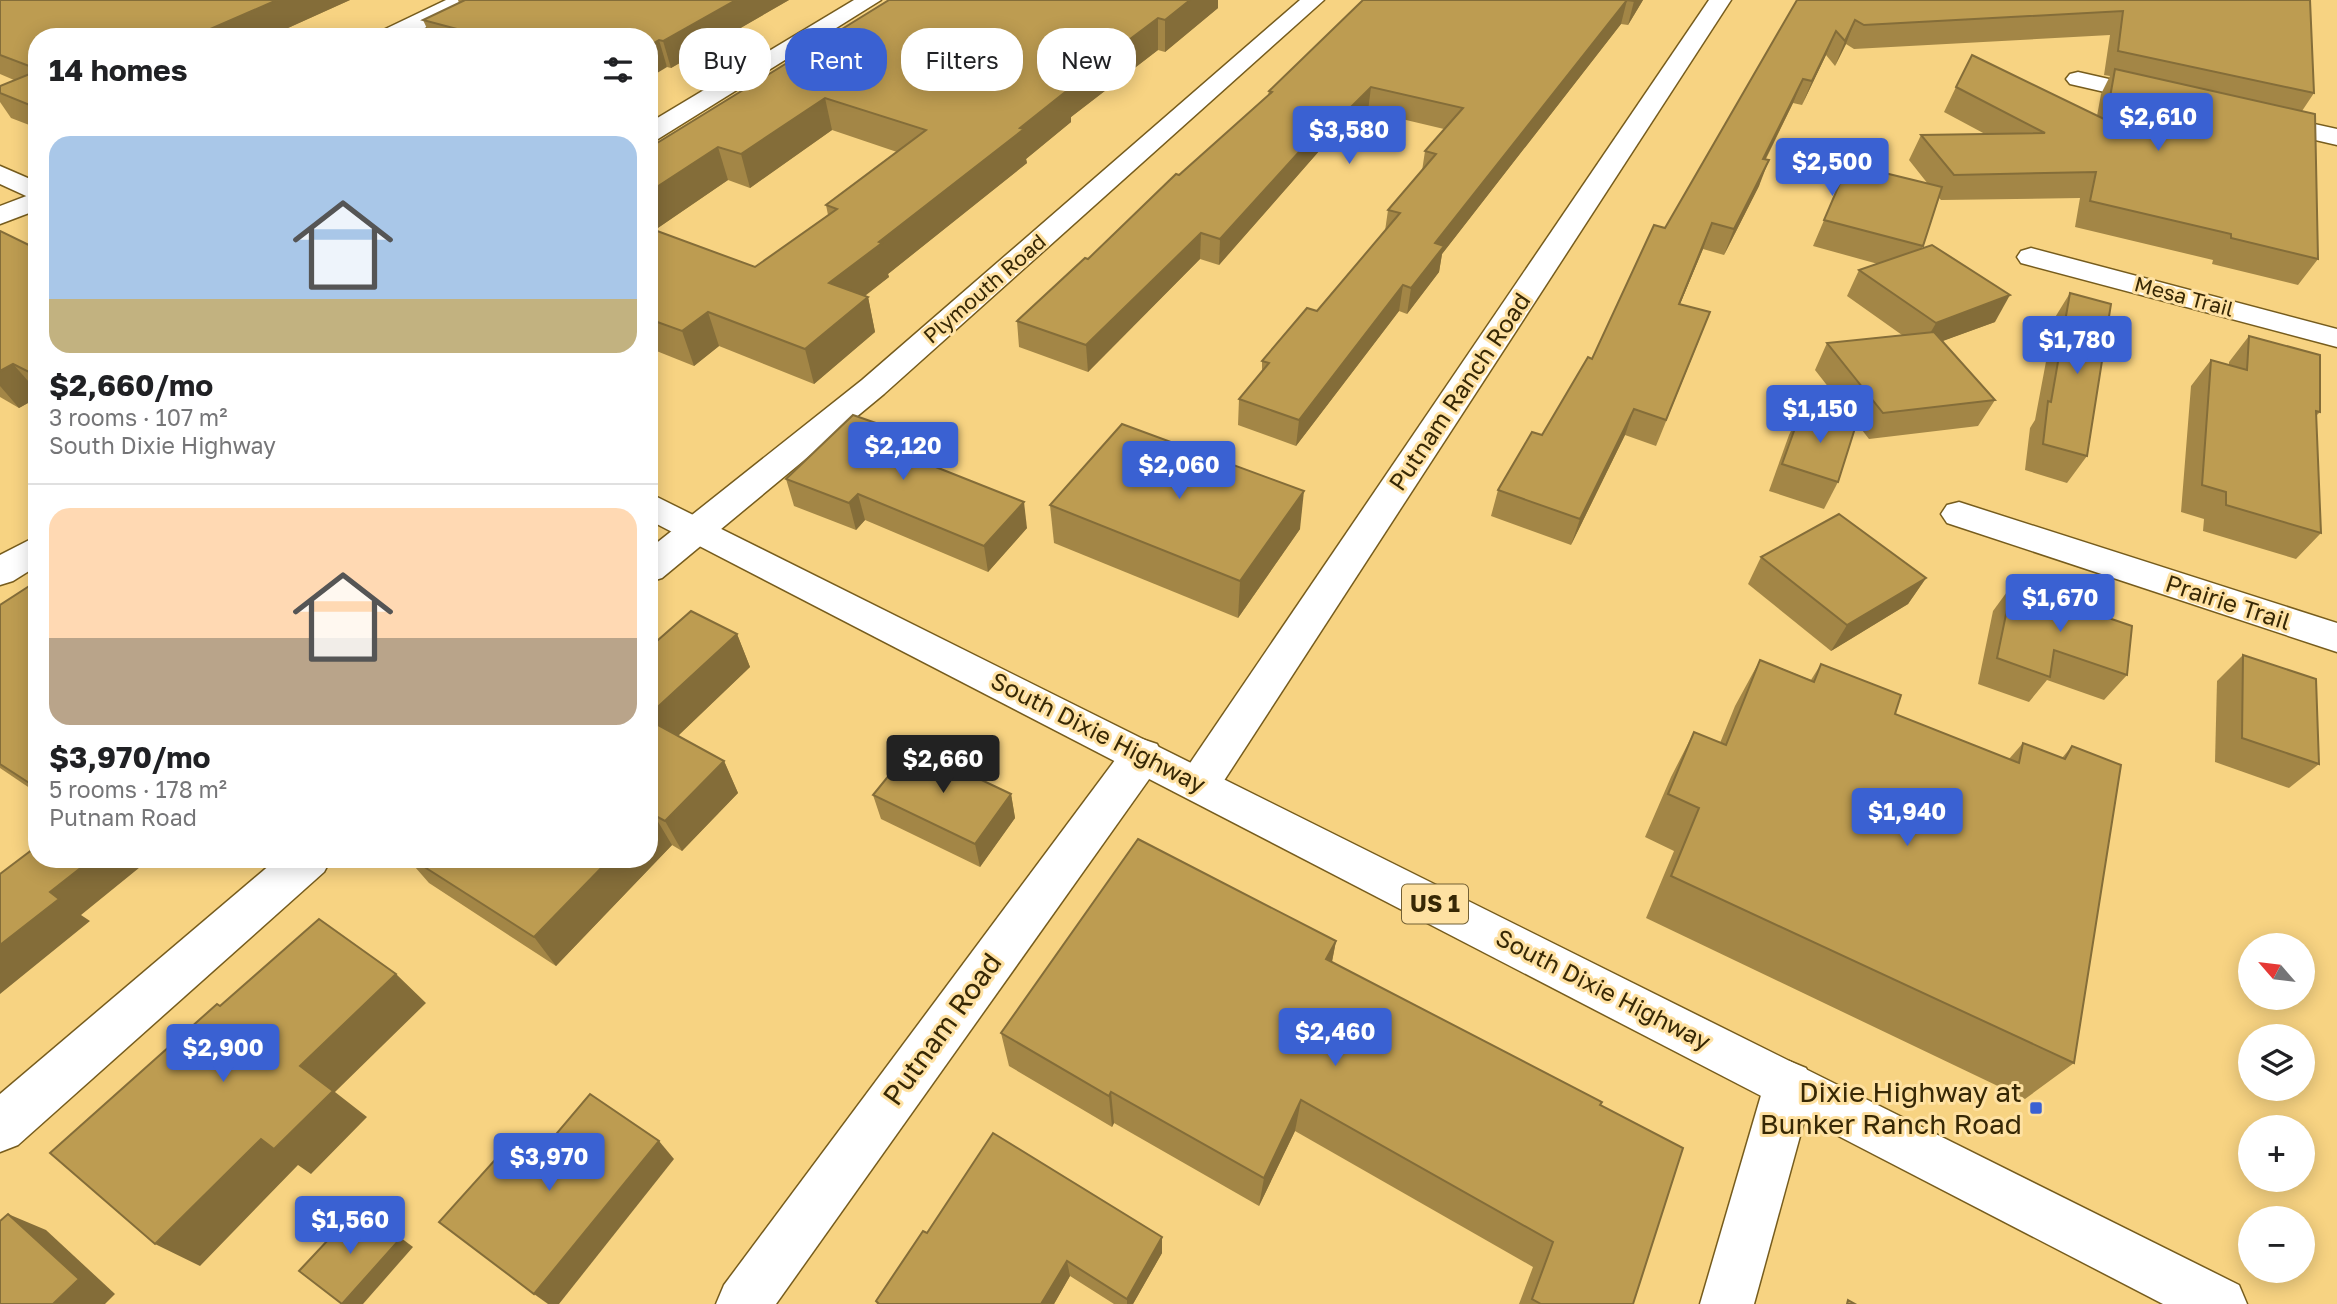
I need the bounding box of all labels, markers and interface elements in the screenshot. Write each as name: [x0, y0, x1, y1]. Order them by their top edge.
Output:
chip: Buy: [679, 28, 771, 91]
chip: Rent: [785, 28, 887, 91]
chip: Filters: [901, 28, 1023, 91]
chip: New: [1037, 28, 1136, 91]
icon: filters: [599, 51, 637, 89]
text: 14 homes: [49, 52, 188, 88]
pin: $2,610: [2101, 94, 2215, 153]
text: $2,610: [2119, 102, 2197, 130]
pin: $3,580: [1292, 106, 1406, 166]
text: $3,580: [1309, 115, 1389, 143]
pin: $2,500: [1775, 138, 1889, 198]
text: $2,500: [1792, 147, 1872, 175]
icon: home: [280, 182, 406, 308]
street label: Plymouth Road: [918, 228, 1051, 348]
street label: Mesa Trail: [2132, 270, 2237, 322]
street label: Putnam Ranch Road: [1382, 287, 1536, 496]
pin: $1,780: [2020, 316, 2134, 376]
text: $1,780: [2039, 325, 2115, 353]
text: $2,660/mo: [49, 367, 213, 403]
pin: $1,150: [1763, 386, 1877, 445]
text: $1,150: [1782, 394, 1858, 422]
text: 3 rooms · 107 m²: [49, 403, 227, 431]
pin: $2,120: [846, 422, 960, 482]
text: South Dixie Highway: [49, 431, 276, 459]
text: $2,120: [864, 431, 942, 459]
pin: $2,060: [1122, 442, 1236, 501]
text: $2,060: [1138, 450, 1220, 478]
icon: home: [280, 554, 406, 680]
street label: Prairie Trail: [2162, 568, 2295, 635]
pin: $1,670: [2003, 574, 2117, 634]
text: $1,670: [2022, 583, 2098, 611]
street label: South Dixie Highway: [987, 665, 1211, 798]
pin: $2,660: [886, 736, 1000, 795]
text: $3,970/mo: [49, 739, 211, 775]
text: $2,660: [903, 744, 983, 772]
text: 5 rooms · 178 m²: [49, 775, 227, 803]
pin: $1,940: [1850, 788, 1964, 848]
text: $1,940: [1868, 797, 1946, 825]
text: Putnam Road: [49, 803, 197, 831]
road number: US 1: [1402, 884, 1468, 923]
street label: South Dixie Highway: [1492, 922, 1716, 1055]
north arrow: [2238, 933, 2315, 1010]
map controls: [2238, 933, 2315, 1283]
street label: Putnam Road: [875, 946, 1008, 1111]
pin: $2,460: [1278, 1009, 1392, 1068]
text: $2,460: [1295, 1017, 1375, 1045]
pin: $2,900: [166, 1024, 280, 1084]
button: layers: [2238, 1024, 2315, 1101]
text: $2,900: [182, 1033, 264, 1061]
place label: Dixie Highway at Bunker Ranch Road: [1760, 1075, 2022, 1140]
marker: Dixie Highway at Bunker Ranch Road: [2028, 1100, 2044, 1116]
button: +: [2238, 1115, 2315, 1192]
pin: $3,970: [492, 1134, 606, 1193]
text: $3,970: [510, 1142, 588, 1170]
pin: $1,560: [293, 1196, 407, 1256]
text: $1,560: [311, 1205, 389, 1233]
button: −: [2238, 1206, 2315, 1283]

